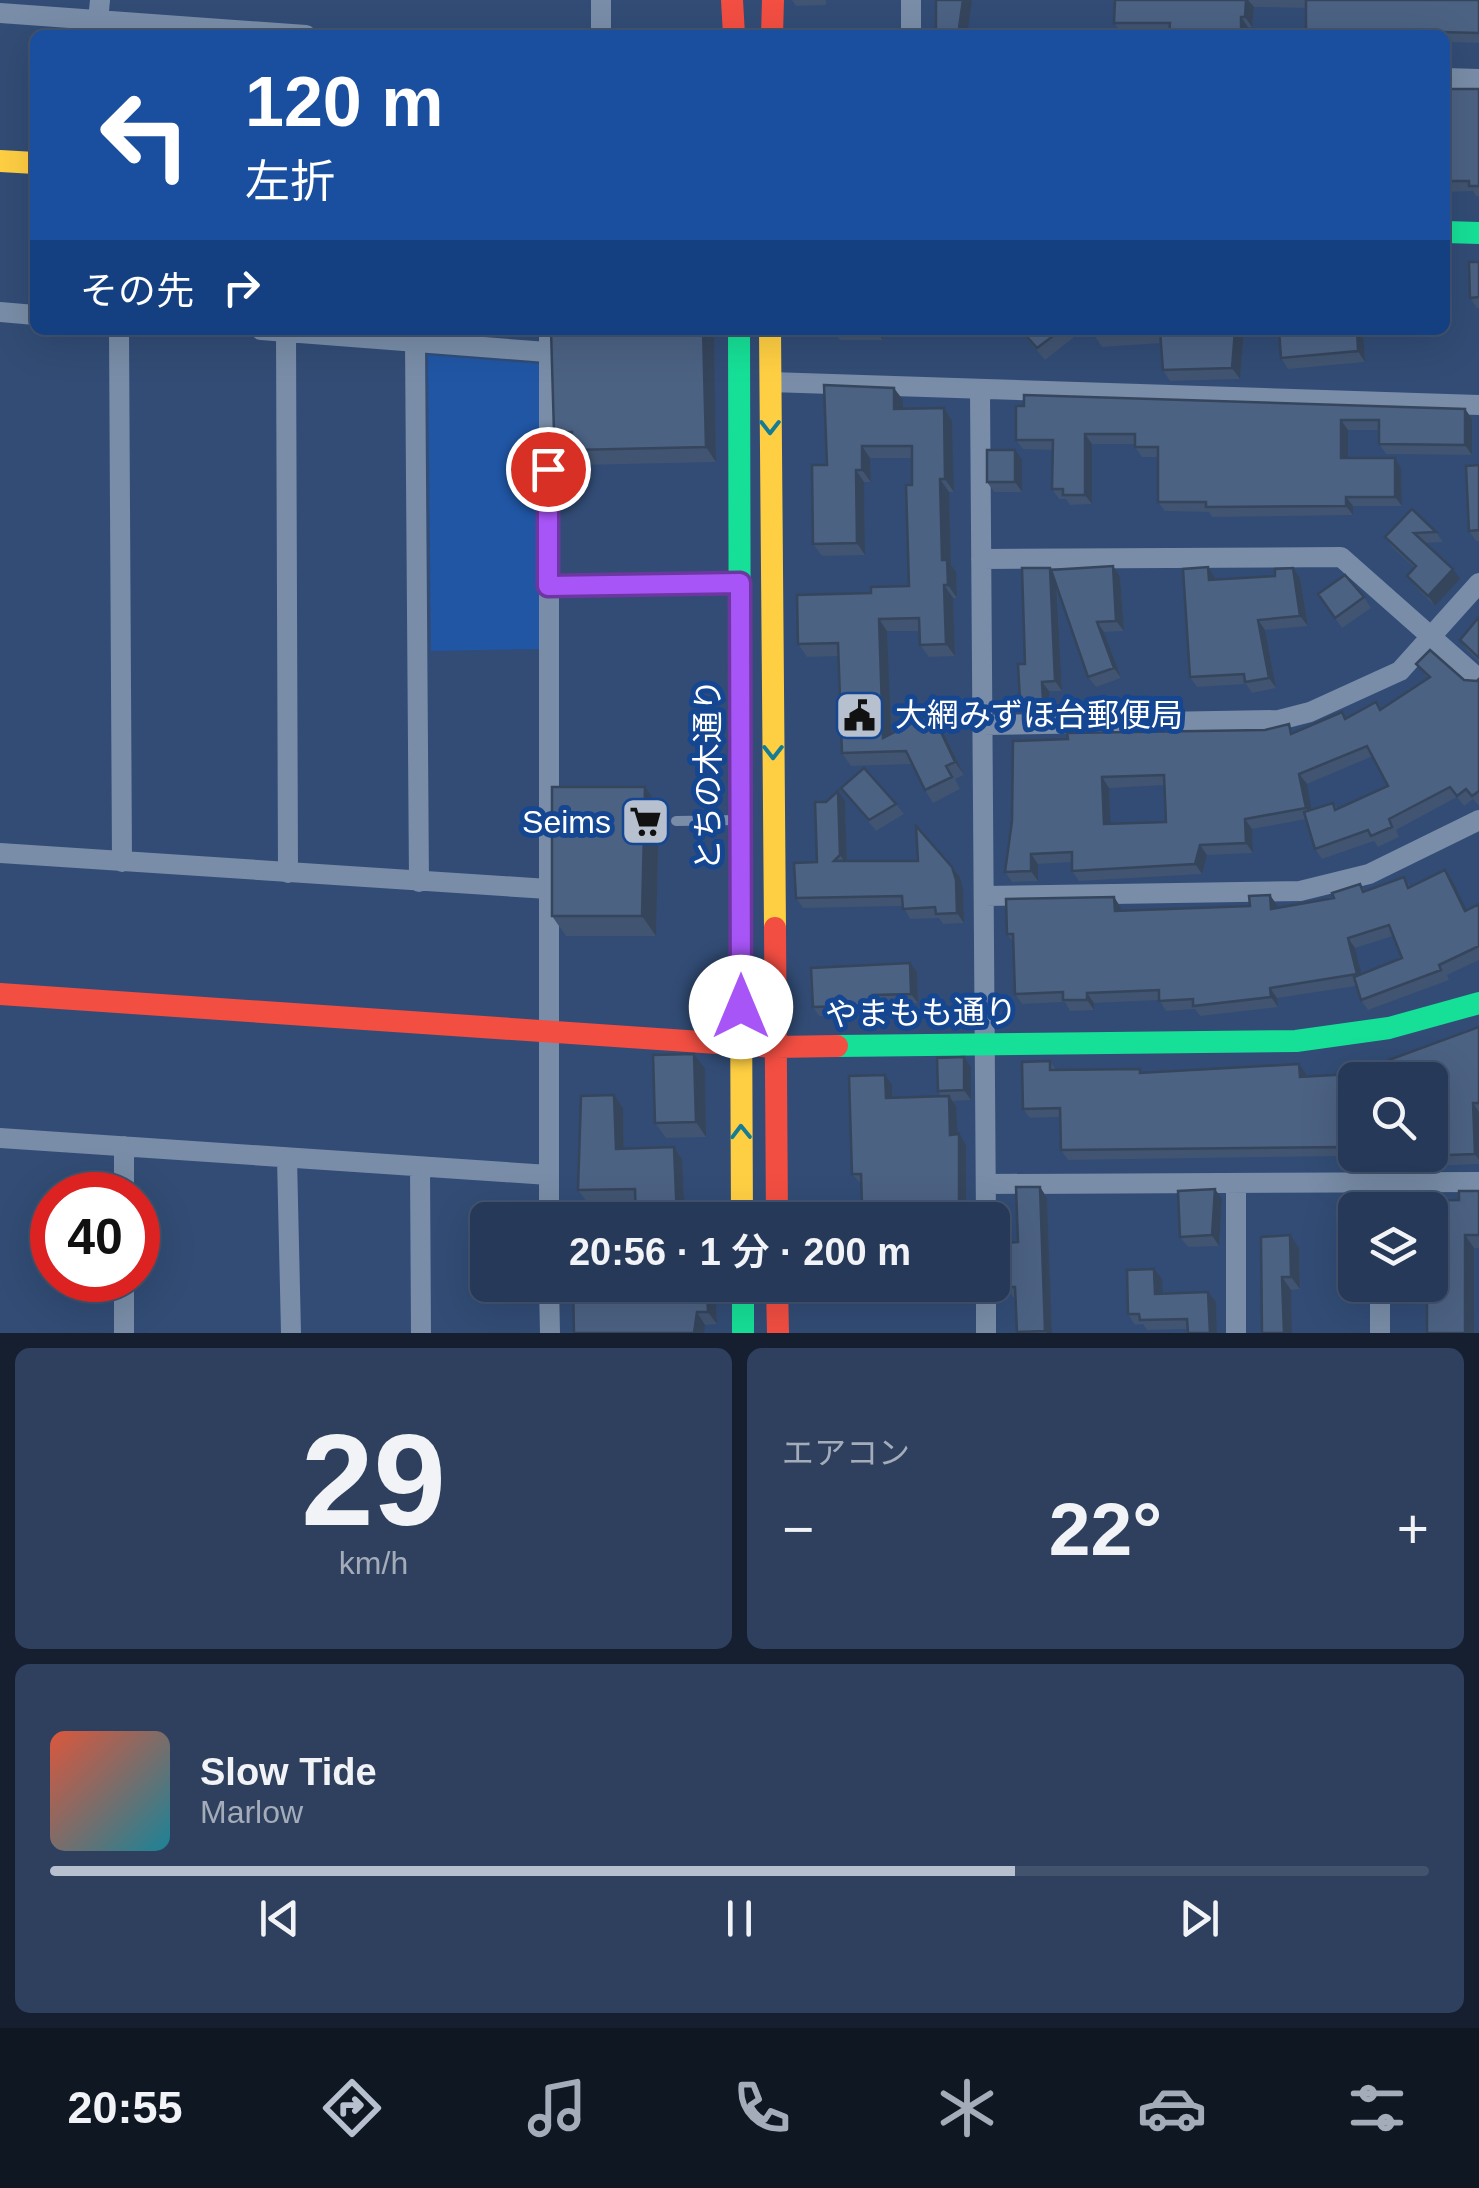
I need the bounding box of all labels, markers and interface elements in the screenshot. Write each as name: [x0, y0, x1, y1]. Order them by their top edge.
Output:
text: 120 m: [245, 63, 443, 141]
icon: left: [80, 70, 210, 200]
text: 左折: [245, 156, 335, 207]
icon: right: [214, 260, 269, 315]
text: その先: [80, 270, 194, 312]
one-way arrow: [760, 420, 781, 436]
pin: [506, 427, 591, 512]
icon: arrive: [521, 442, 576, 497]
street label: とちの木通り: [690, 679, 726, 871]
public building icon: 大網みずほ台郵便局: [834, 689, 886, 741]
place label: 大網みずほ台郵便局: [895, 697, 1183, 733]
one-way arrow: [762, 746, 784, 761]
supermarket icon: Seims: [620, 796, 672, 848]
place label: Seims: [522, 804, 611, 840]
position arrow: [689, 955, 793, 1059]
street label: やまもも通り: [825, 993, 1017, 1033]
map controls: [1338, 1062, 1448, 1302]
button: search: [1338, 1062, 1448, 1172]
one-way arrow: [730, 1124, 752, 1140]
speed limit sign: 40: [30, 1172, 160, 1302]
button: layers: [1338, 1192, 1448, 1302]
text: 20:56 · 1 分 · 200 m: [569, 1231, 911, 1273]
text: 29: [301, 1407, 446, 1553]
text: エアコン: [782, 1435, 910, 1471]
text: 22°: [1049, 1487, 1162, 1571]
text: −: [782, 1498, 814, 1560]
text: +: [1397, 1498, 1429, 1560]
text: km/h: [339, 1545, 408, 1581]
text: Slow Tide: [200, 1751, 377, 1793]
text: Marlow: [200, 1794, 303, 1830]
icon: previous: [252, 1891, 307, 1946]
icon: pause: [712, 1891, 767, 1946]
icon: next: [1172, 1891, 1227, 1946]
icon: directions: [317, 2073, 387, 2143]
icon: music: [522, 2073, 592, 2143]
icon: phone: [727, 2073, 797, 2143]
icon: climate: [932, 2073, 1002, 2143]
icon: car: [1137, 2073, 1207, 2143]
icon: filters: [1342, 2073, 1412, 2143]
text: 20:55: [67, 2082, 183, 2133]

